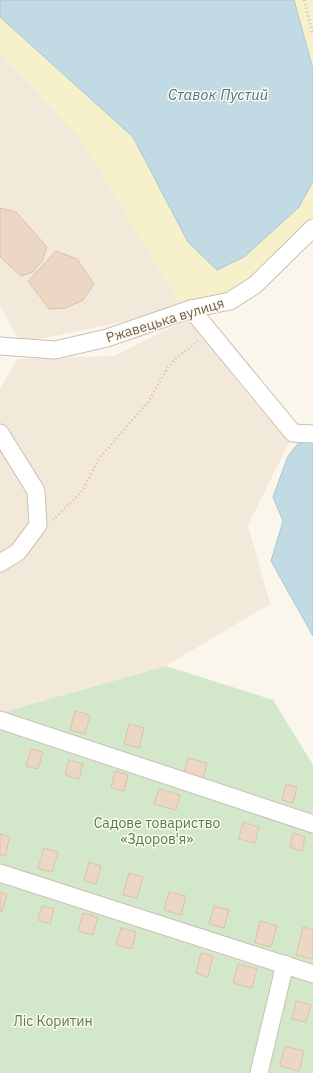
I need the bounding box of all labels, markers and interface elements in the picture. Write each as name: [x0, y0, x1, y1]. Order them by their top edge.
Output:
water label: Ставок Пустий: [168, 85, 268, 104]
street label: Ржавецька вулиця: [104, 293, 226, 347]
park label: Садове товариство «Здоров'я»: [94, 814, 221, 848]
park label: Ліс Коритин: [13, 1012, 93, 1030]

